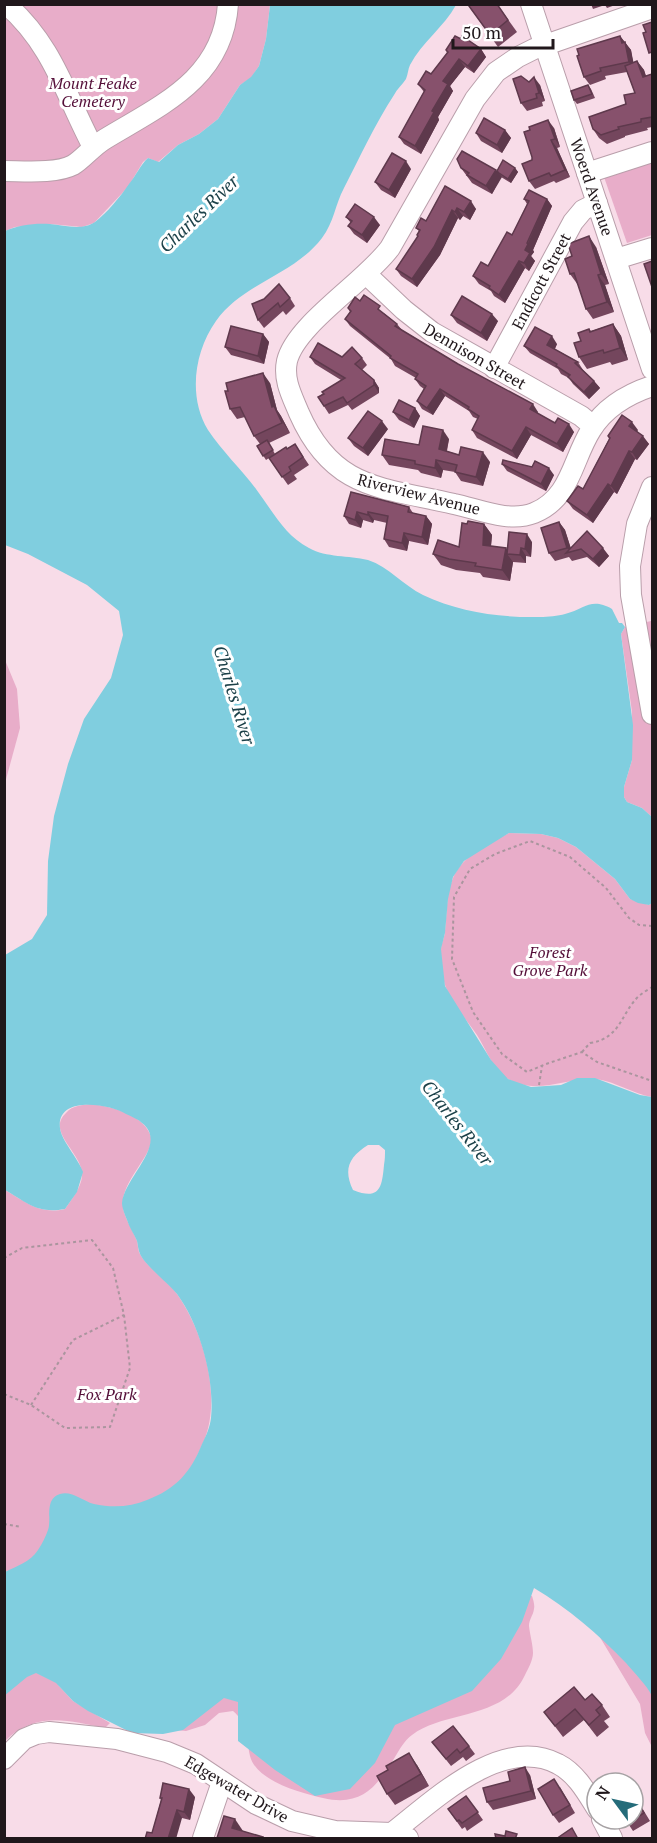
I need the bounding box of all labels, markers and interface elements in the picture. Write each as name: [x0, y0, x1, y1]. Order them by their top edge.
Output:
scale bar: [453, 12, 554, 50]
text: 50 m: [462, 20, 502, 44]
park label: Mount Feake Cemetery: [48, 72, 137, 112]
street label: Woerd Avenue: [565, 135, 619, 239]
water label: Charles River: [153, 168, 244, 257]
street label: Endicott Street: [506, 229, 576, 333]
street label: Dennison Street: [420, 318, 530, 394]
street label: Riverview Avenue: [355, 468, 483, 520]
water label: Charles River: [209, 642, 262, 748]
park label: Forest Grove Park: [513, 941, 588, 981]
water label: Charles River: [417, 1075, 499, 1171]
park label: Fox Park: [76, 1383, 137, 1405]
street label: Edgewater Drive: [181, 1750, 293, 1828]
north arrow: [585, 1771, 645, 1831]
text: N: [590, 1782, 615, 1804]

